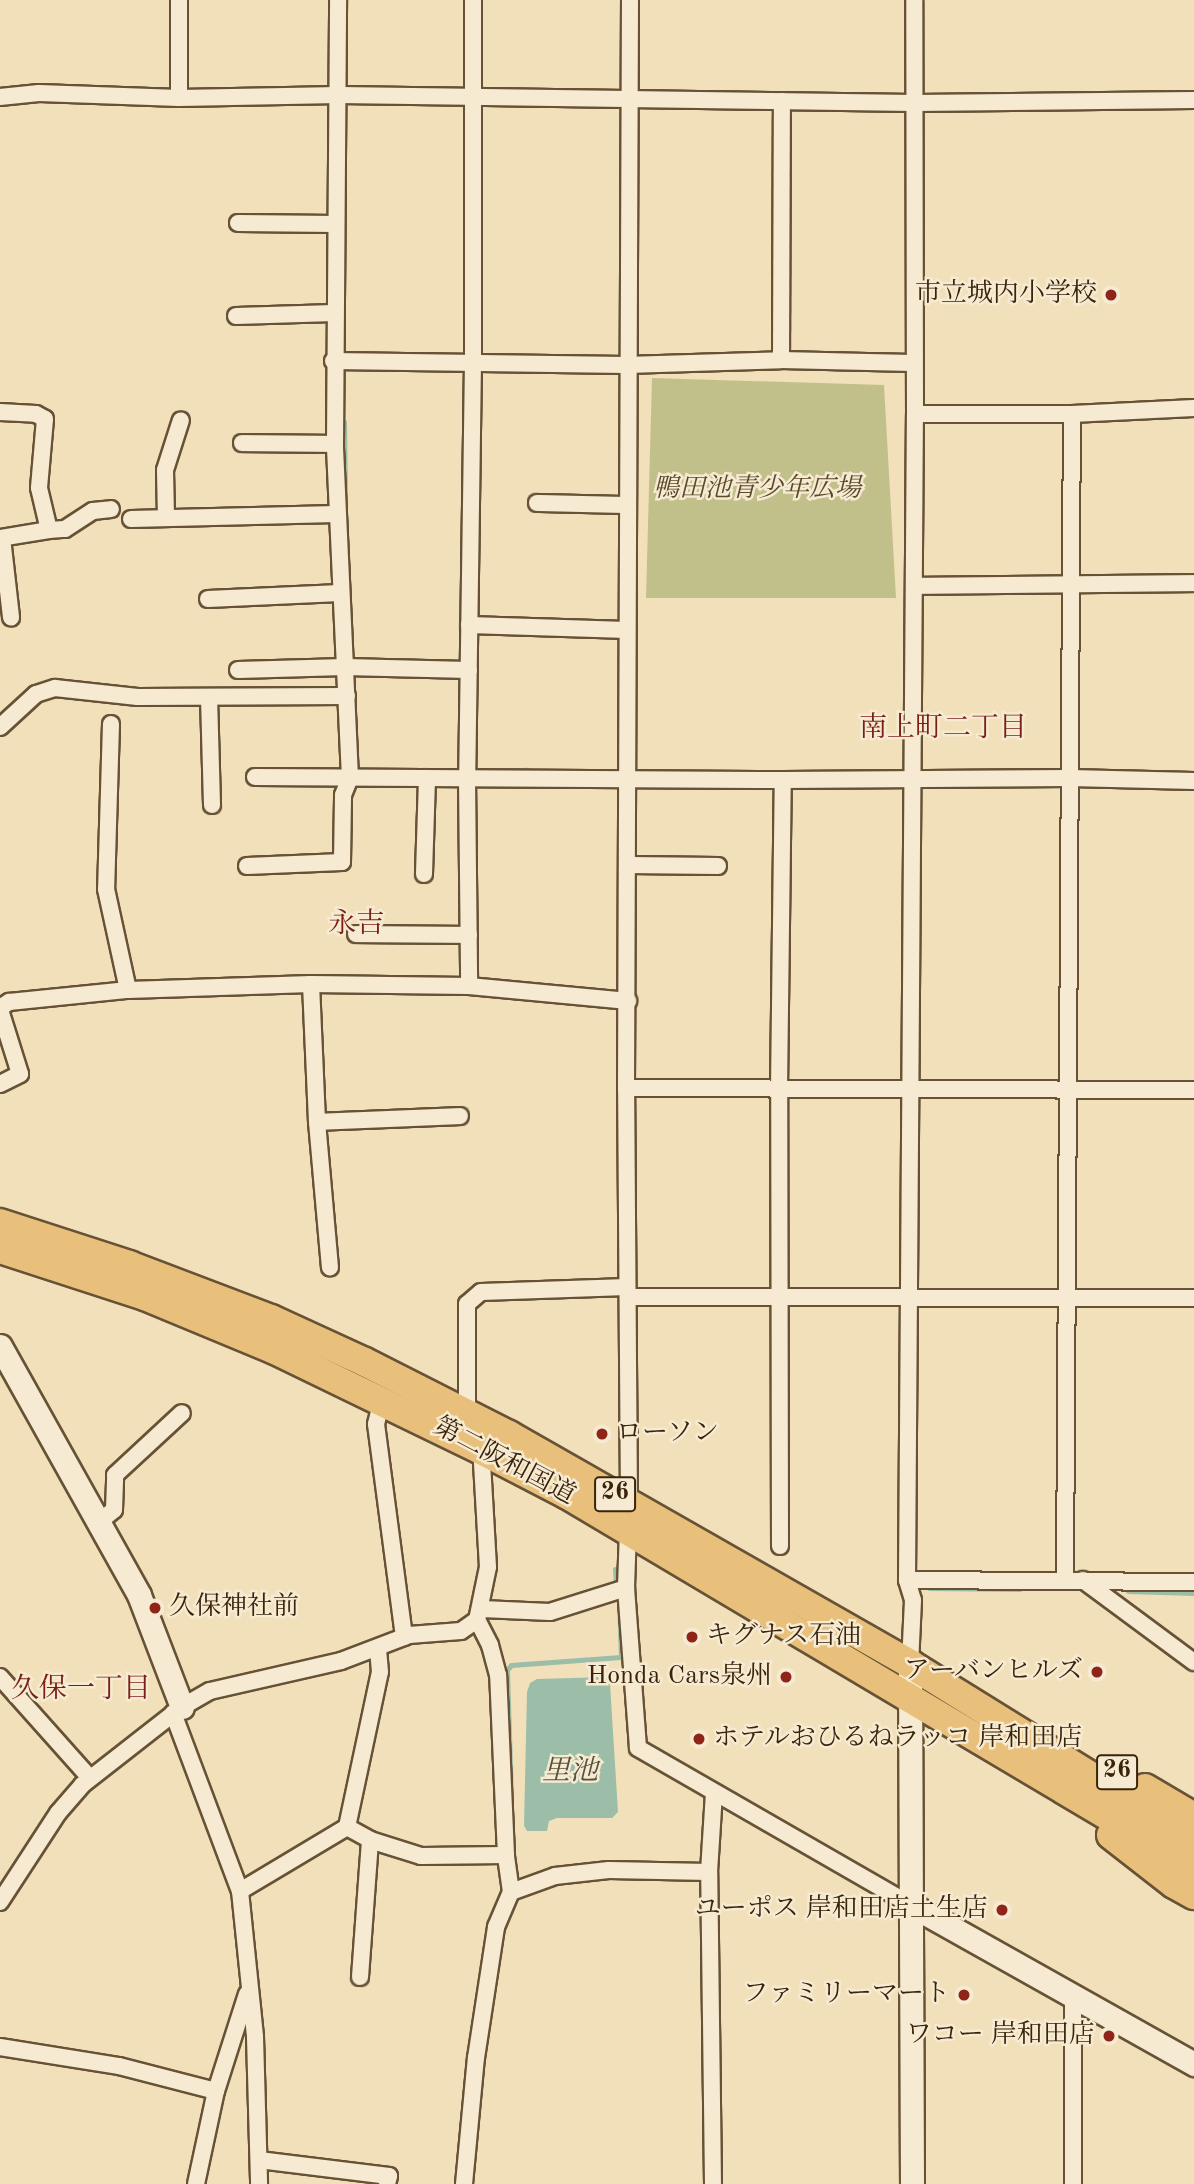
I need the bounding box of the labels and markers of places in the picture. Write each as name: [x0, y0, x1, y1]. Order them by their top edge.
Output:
place label: 市立城内小学校: [915, 279, 1097, 311]
marker: 市立城内小学校: [1103, 287, 1119, 303]
place label: ローソン: [616, 1418, 720, 1450]
marker: ローソン: [594, 1426, 610, 1442]
place label: 久保神社前: [169, 1592, 299, 1624]
marker: 久保神社前: [147, 1600, 163, 1616]
place label: キグナス石油: [706, 1621, 862, 1653]
marker: キグナス石油: [684, 1629, 700, 1645]
place label: アーバンヒルズ: [902, 1656, 1083, 1688]
place label: Honda Cars泉州: [587, 1661, 772, 1693]
marker: アーバンヒルズ: [1089, 1664, 1105, 1680]
marker: Honda Cars泉州: [778, 1669, 794, 1685]
place label: ホテルおひるねラッコ 岸和田店: [713, 1723, 1084, 1755]
marker: ホテルおひるねラッコ 岸和田店: [691, 1731, 707, 1747]
place label: ユーポス 岸和田店土生店: [695, 1894, 988, 1926]
marker: ユーポス 岸和田店土生店: [994, 1902, 1010, 1918]
place label: ファミリーマート: [742, 1979, 950, 2011]
marker: ファミリーマート: [956, 1987, 972, 2003]
place label: ワコー 岸和田店: [906, 2020, 1095, 2052]
marker: ワコー 岸和田店: [1101, 2028, 1117, 2044]

